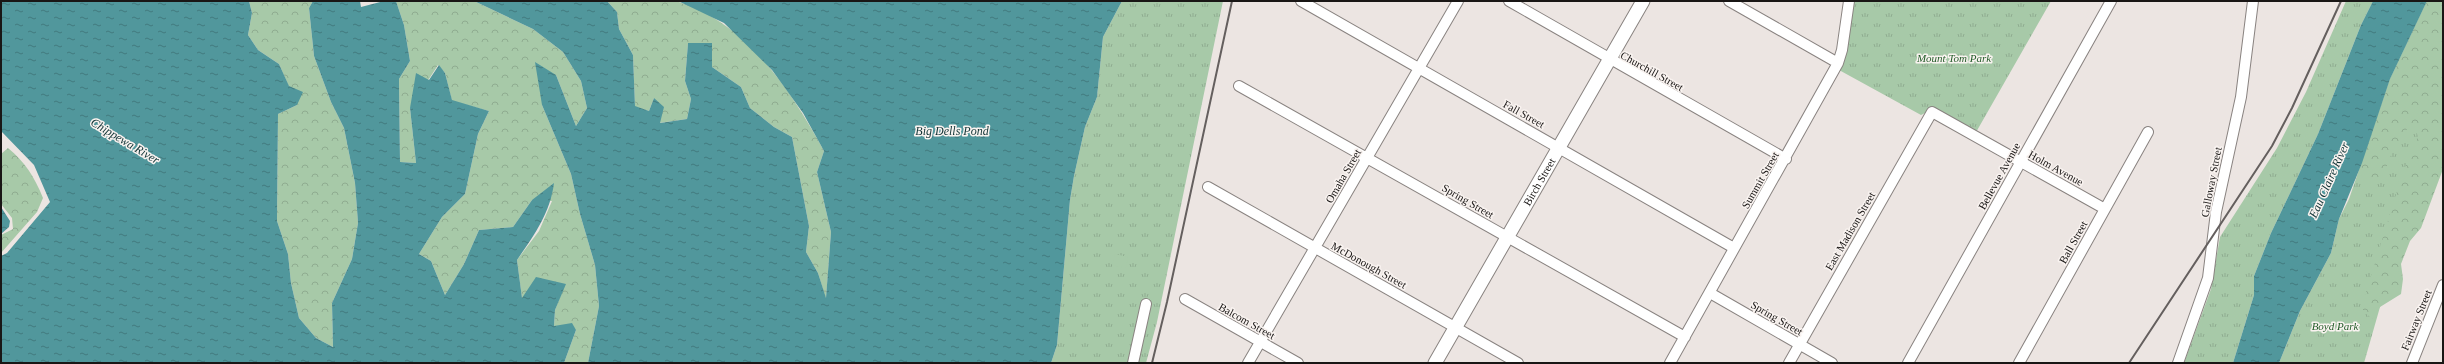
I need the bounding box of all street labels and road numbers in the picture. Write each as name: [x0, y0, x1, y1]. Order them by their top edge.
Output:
street label: Churchill Street: [1618, 49, 1686, 93]
street label: Fall Street: [1501, 98, 1547, 130]
street label: Bellevue Avenue: [1976, 140, 2022, 212]
street label: Galloway Street: [2198, 146, 2224, 218]
street label: Omaha Street: [1323, 147, 1363, 205]
street label: Holm Avenue: [2027, 148, 2086, 188]
street label: Summit Street: [1739, 150, 1781, 210]
street label: Birch Street: [1521, 156, 1558, 208]
street label: Spring Street: [1440, 181, 1496, 221]
street label: East Madison Street: [1823, 190, 1877, 272]
street label: Ball Street: [2056, 219, 2090, 265]
street label: McDonough Street: [1329, 239, 1409, 291]
street label: Fairway Street: [2398, 288, 2434, 352]
street label: Spring Street: [1749, 298, 1805, 338]
street label: Balcom Street: [1217, 301, 1277, 341]

